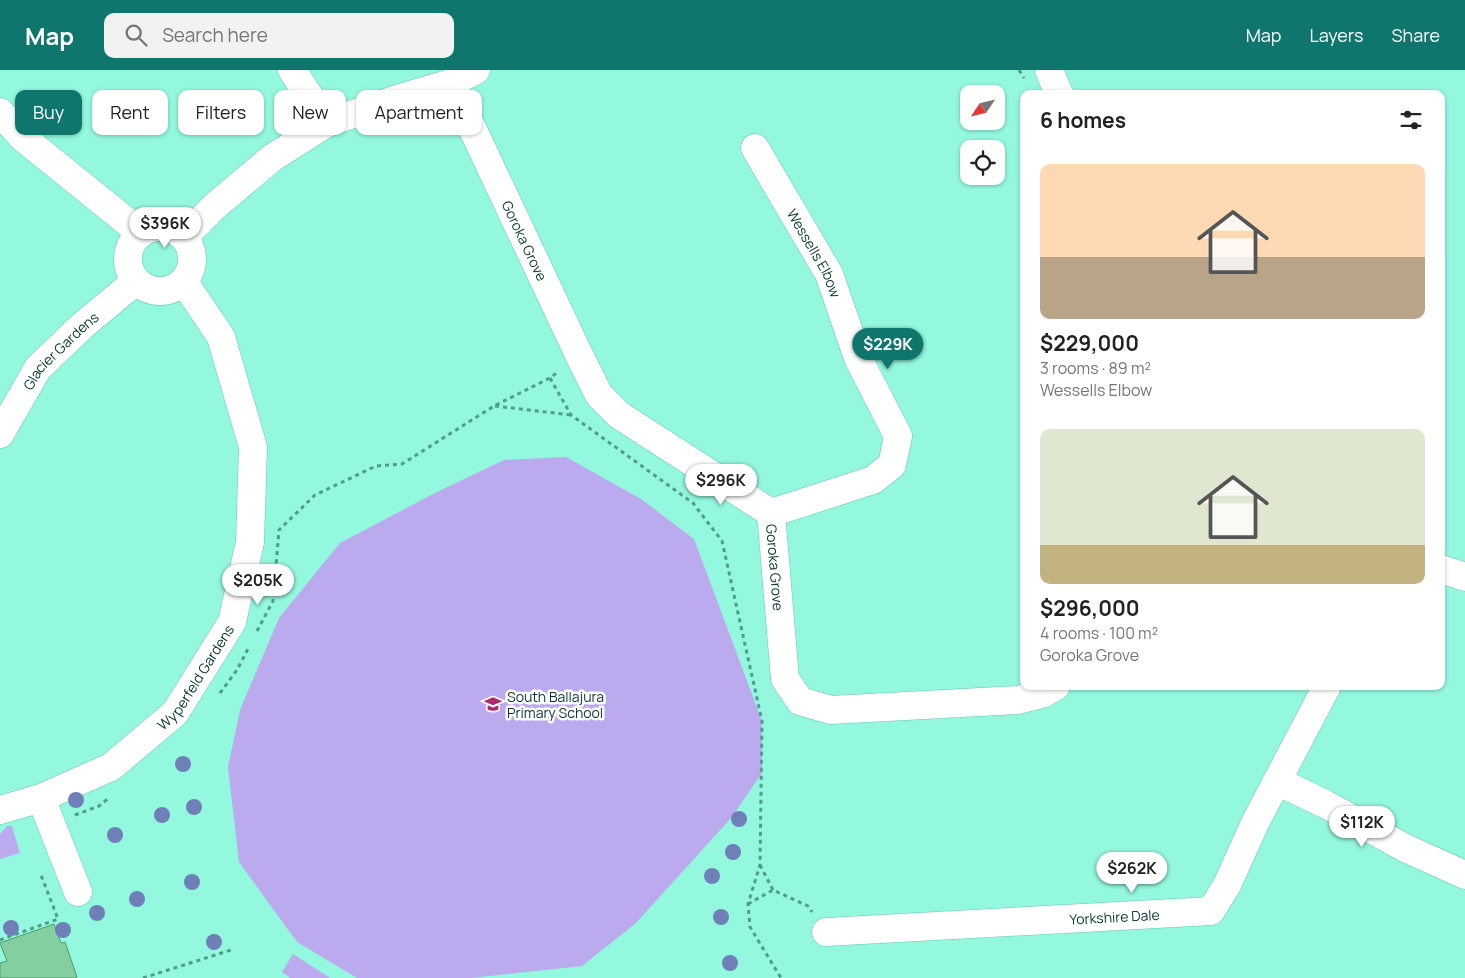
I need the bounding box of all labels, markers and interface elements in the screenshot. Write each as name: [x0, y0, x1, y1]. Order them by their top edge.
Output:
search box: [104, 13, 454, 58]
text: Map: [25, 19, 74, 52]
icon: search: [122, 21, 150, 49]
text: Search here: [162, 22, 268, 48]
text: Map: [1246, 23, 1281, 47]
text: Layers: [1309, 23, 1363, 47]
text: Share: [1391, 23, 1440, 47]
north arrow: [960, 85, 1005, 130]
map controls: [960, 85, 1005, 185]
chip: Buy: [15, 90, 82, 135]
chip: Rent: [92, 90, 168, 135]
chip: Filters: [178, 90, 264, 135]
chip: New: [274, 90, 346, 135]
chip: Apartment: [356, 90, 482, 135]
text: 6 homes: [1040, 106, 1126, 134]
icon: filters: [1397, 106, 1425, 134]
button: locate: [960, 140, 1005, 185]
street label: Goroka Grove: [498, 197, 552, 284]
icon: home: [1188, 197, 1278, 287]
street label: Wessells Elbow: [783, 205, 846, 300]
pin: $396K: [130, 206, 200, 249]
text: $396K: [140, 212, 190, 234]
street label: Glacier Gardens: [18, 307, 102, 393]
pin: $229K: [853, 328, 923, 370]
text: $229,000: [1040, 329, 1139, 357]
text: $229K: [863, 333, 913, 355]
text: 3 rooms · 89 m²: [1040, 357, 1151, 379]
text: Wessells Elbow: [1040, 379, 1152, 401]
icon: home: [1188, 462, 1278, 552]
pin: $296K: [686, 464, 756, 506]
text: $296K: [696, 469, 746, 491]
street label: Goroka Grove: [762, 523, 789, 611]
pin: $205K: [223, 564, 293, 606]
text: $205K: [233, 569, 283, 591]
text: $296,000: [1040, 594, 1140, 622]
street label: Wyperfeld Gardens: [153, 621, 238, 734]
text: 4 rooms · 100 m²: [1040, 622, 1158, 644]
text: Goroka Grove: [1040, 644, 1139, 666]
place label: South Ballajura Primary School: [507, 687, 604, 722]
school or university icon: South Ballajura Primary School: [483, 694, 503, 714]
pin: $112K: [1327, 806, 1397, 848]
text: $112K: [1340, 811, 1384, 833]
pin: $262K: [1097, 852, 1167, 894]
text: $262K: [1107, 857, 1157, 879]
street label: Yorkshire Dale: [1069, 904, 1160, 928]

